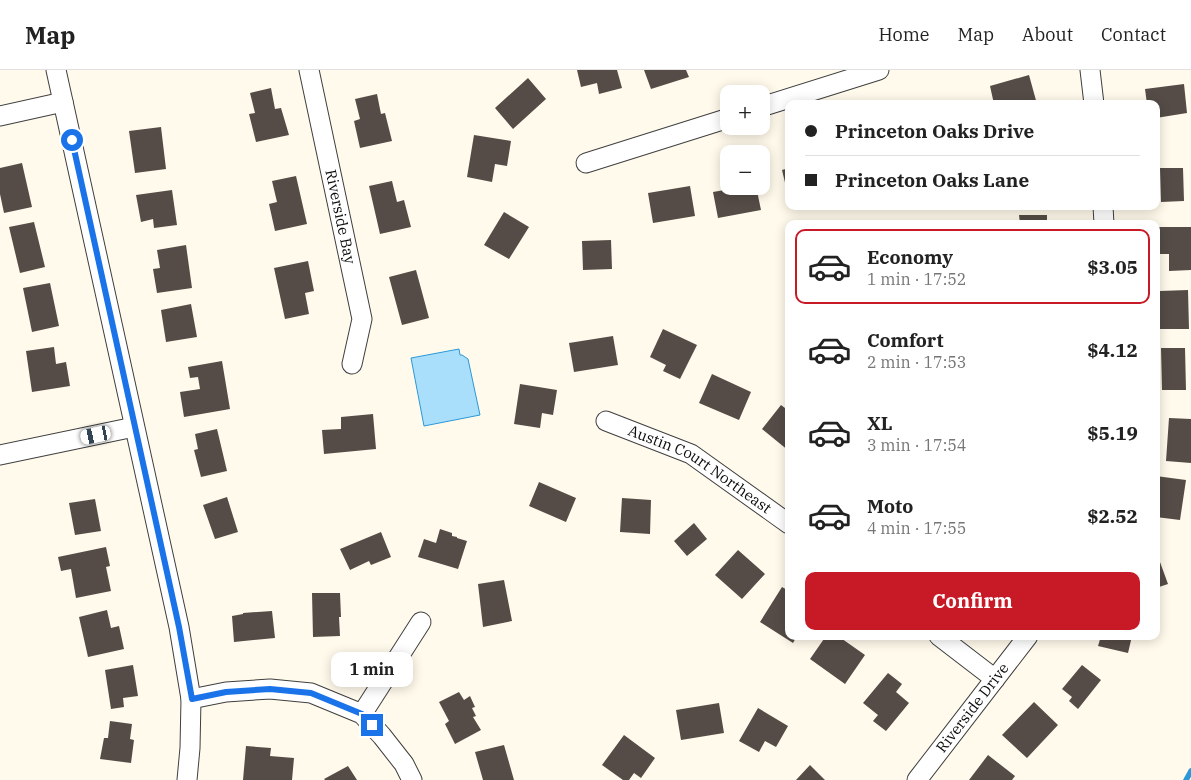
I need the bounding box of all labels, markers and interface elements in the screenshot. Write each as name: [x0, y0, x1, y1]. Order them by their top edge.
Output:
text: Map: [25, 19, 75, 51]
text: Home: [878, 23, 930, 46]
text: Map: [958, 23, 994, 46]
text: About: [1022, 23, 1073, 46]
text: Contact: [1101, 23, 1166, 46]
map controls: [720, 85, 770, 195]
button: +: [720, 85, 770, 135]
text: Princeton Oaks Drive: [835, 119, 1034, 143]
route start: [61, 129, 83, 151]
button: −: [720, 145, 770, 195]
street label: Riverside Bay: [321, 168, 360, 266]
text: Princeton Oaks Lane: [835, 168, 1029, 192]
icon: car: [807, 244, 852, 289]
text: Economy: [867, 245, 953, 269]
text: $3.05: [1087, 255, 1138, 279]
text: 1 min · 17:52: [867, 269, 966, 289]
icon: car: [807, 327, 852, 372]
text: Comfort: [867, 328, 944, 352]
text: $4.12: [1087, 338, 1138, 362]
text: 2 min · 17:53: [867, 352, 966, 372]
icon: car: [807, 410, 852, 455]
text: XL: [867, 411, 893, 435]
street label: Austin Court Northeast: [626, 421, 775, 517]
text: $5.19: [1087, 421, 1138, 445]
car: [79, 425, 112, 445]
text: 3 min · 17:54: [867, 435, 966, 455]
icon: car: [807, 493, 852, 538]
text: Moto: [867, 494, 913, 518]
text: $2.52: [1087, 504, 1138, 528]
text: 4 min · 17:55: [867, 518, 966, 538]
button: Confirm: [805, 572, 1140, 630]
callout: 1 min: [331, 652, 413, 688]
text: 1 min: [350, 659, 394, 679]
street label: Riverside Drive: [932, 659, 1013, 756]
route end: [361, 714, 383, 736]

